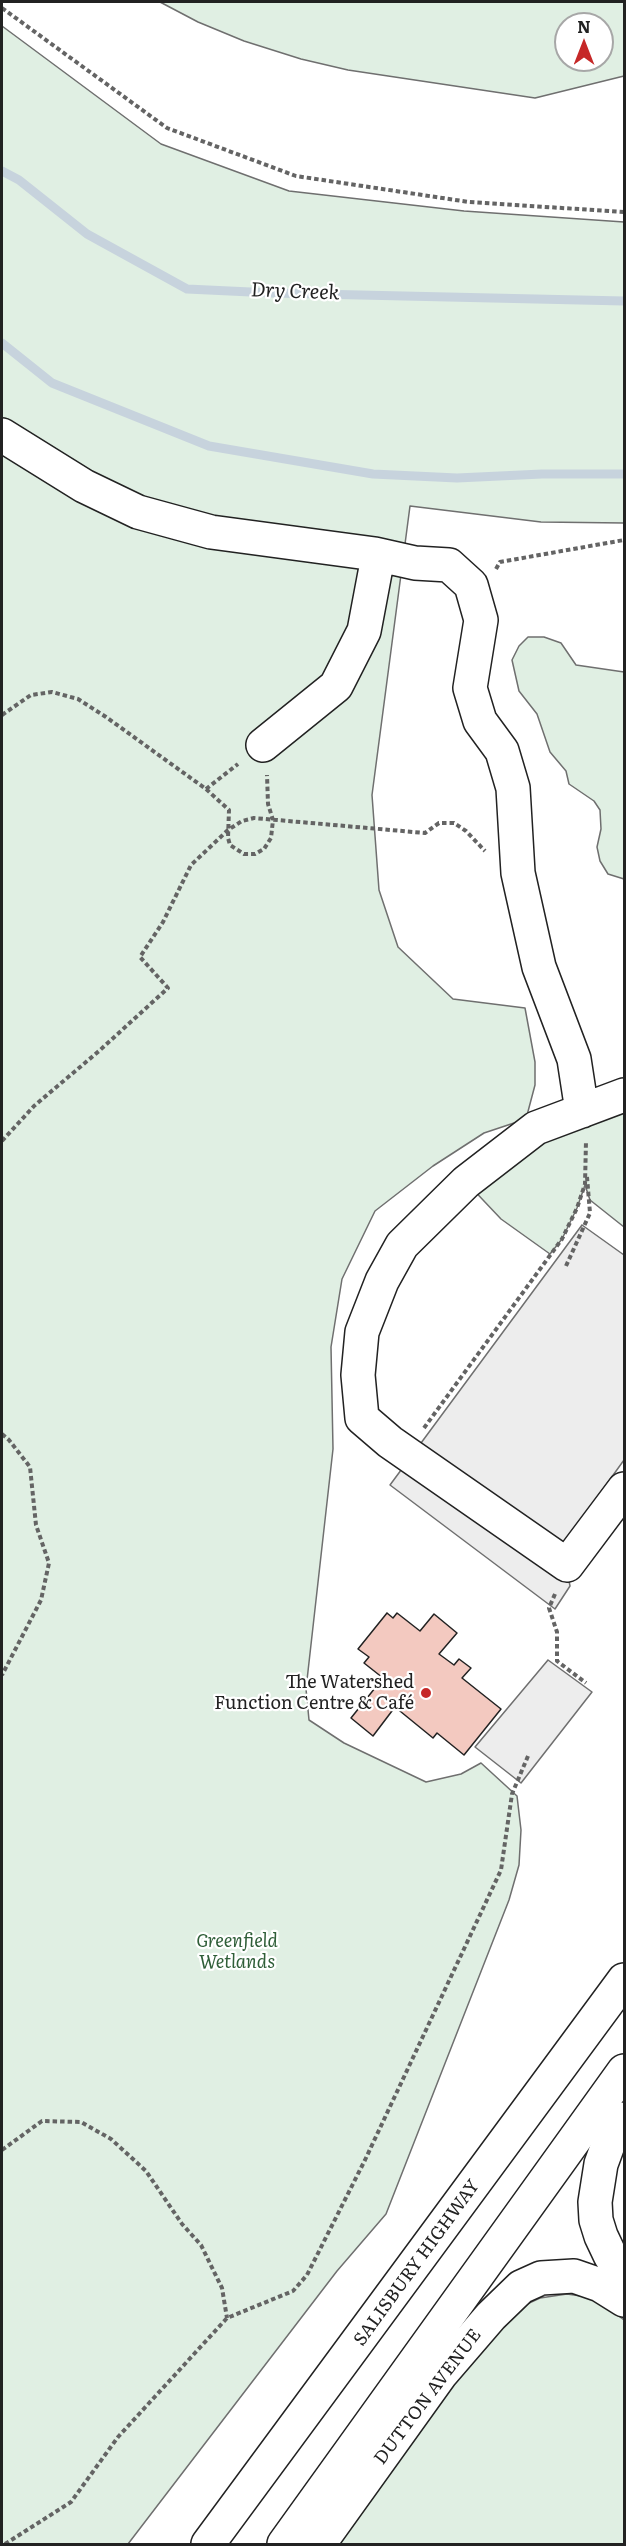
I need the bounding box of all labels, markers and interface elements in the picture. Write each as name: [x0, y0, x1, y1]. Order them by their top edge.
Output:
north arrow: [554, 12, 614, 72]
text: N: [577, 14, 591, 38]
water label: Dry Creek: [250, 278, 340, 306]
place label: The Watershed Function Centre & Café: [214, 1672, 414, 1714]
marker: The Watershed Function Centre & Café: [419, 1686, 433, 1700]
park label: Greenfield Wetlands: [196, 1931, 278, 1974]
street label: SALISBURY HIGHWAY: [349, 2176, 485, 2350]
street label: DUTTON AVENUE: [370, 2325, 486, 2469]

